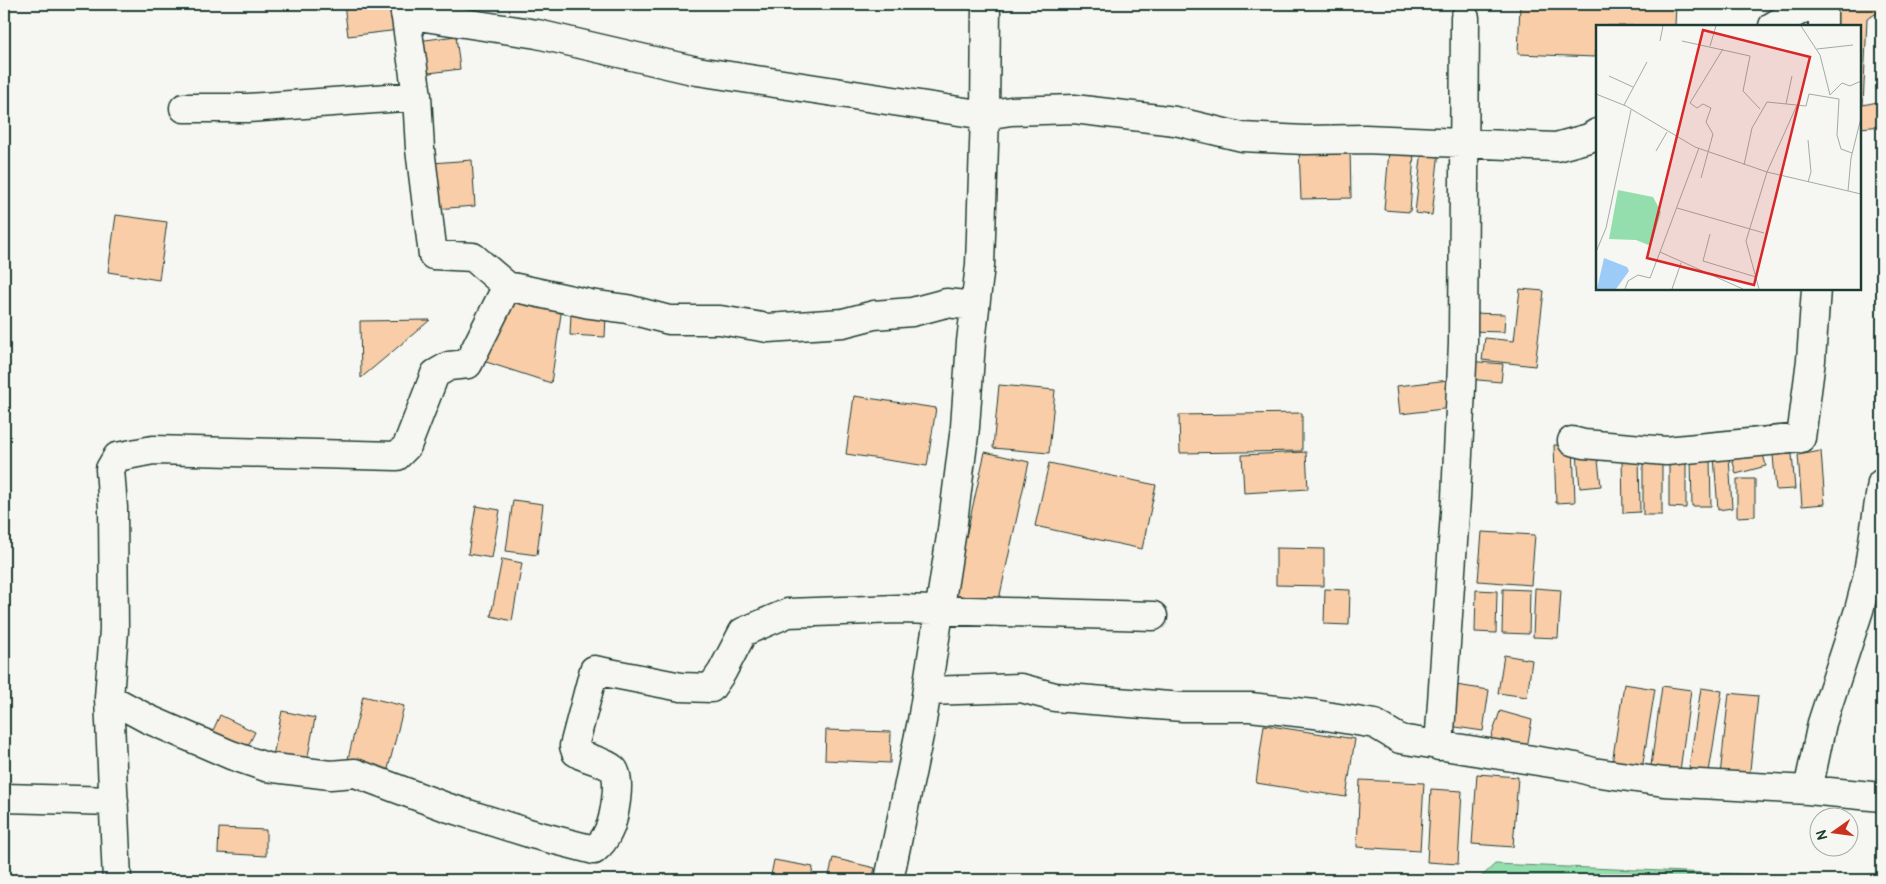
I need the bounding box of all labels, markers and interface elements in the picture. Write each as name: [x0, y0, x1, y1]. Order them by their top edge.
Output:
inset map: [1596, 25, 1861, 290]
north arrow: [1808, 806, 1858, 856]
text: N: [1812, 828, 1831, 842]

